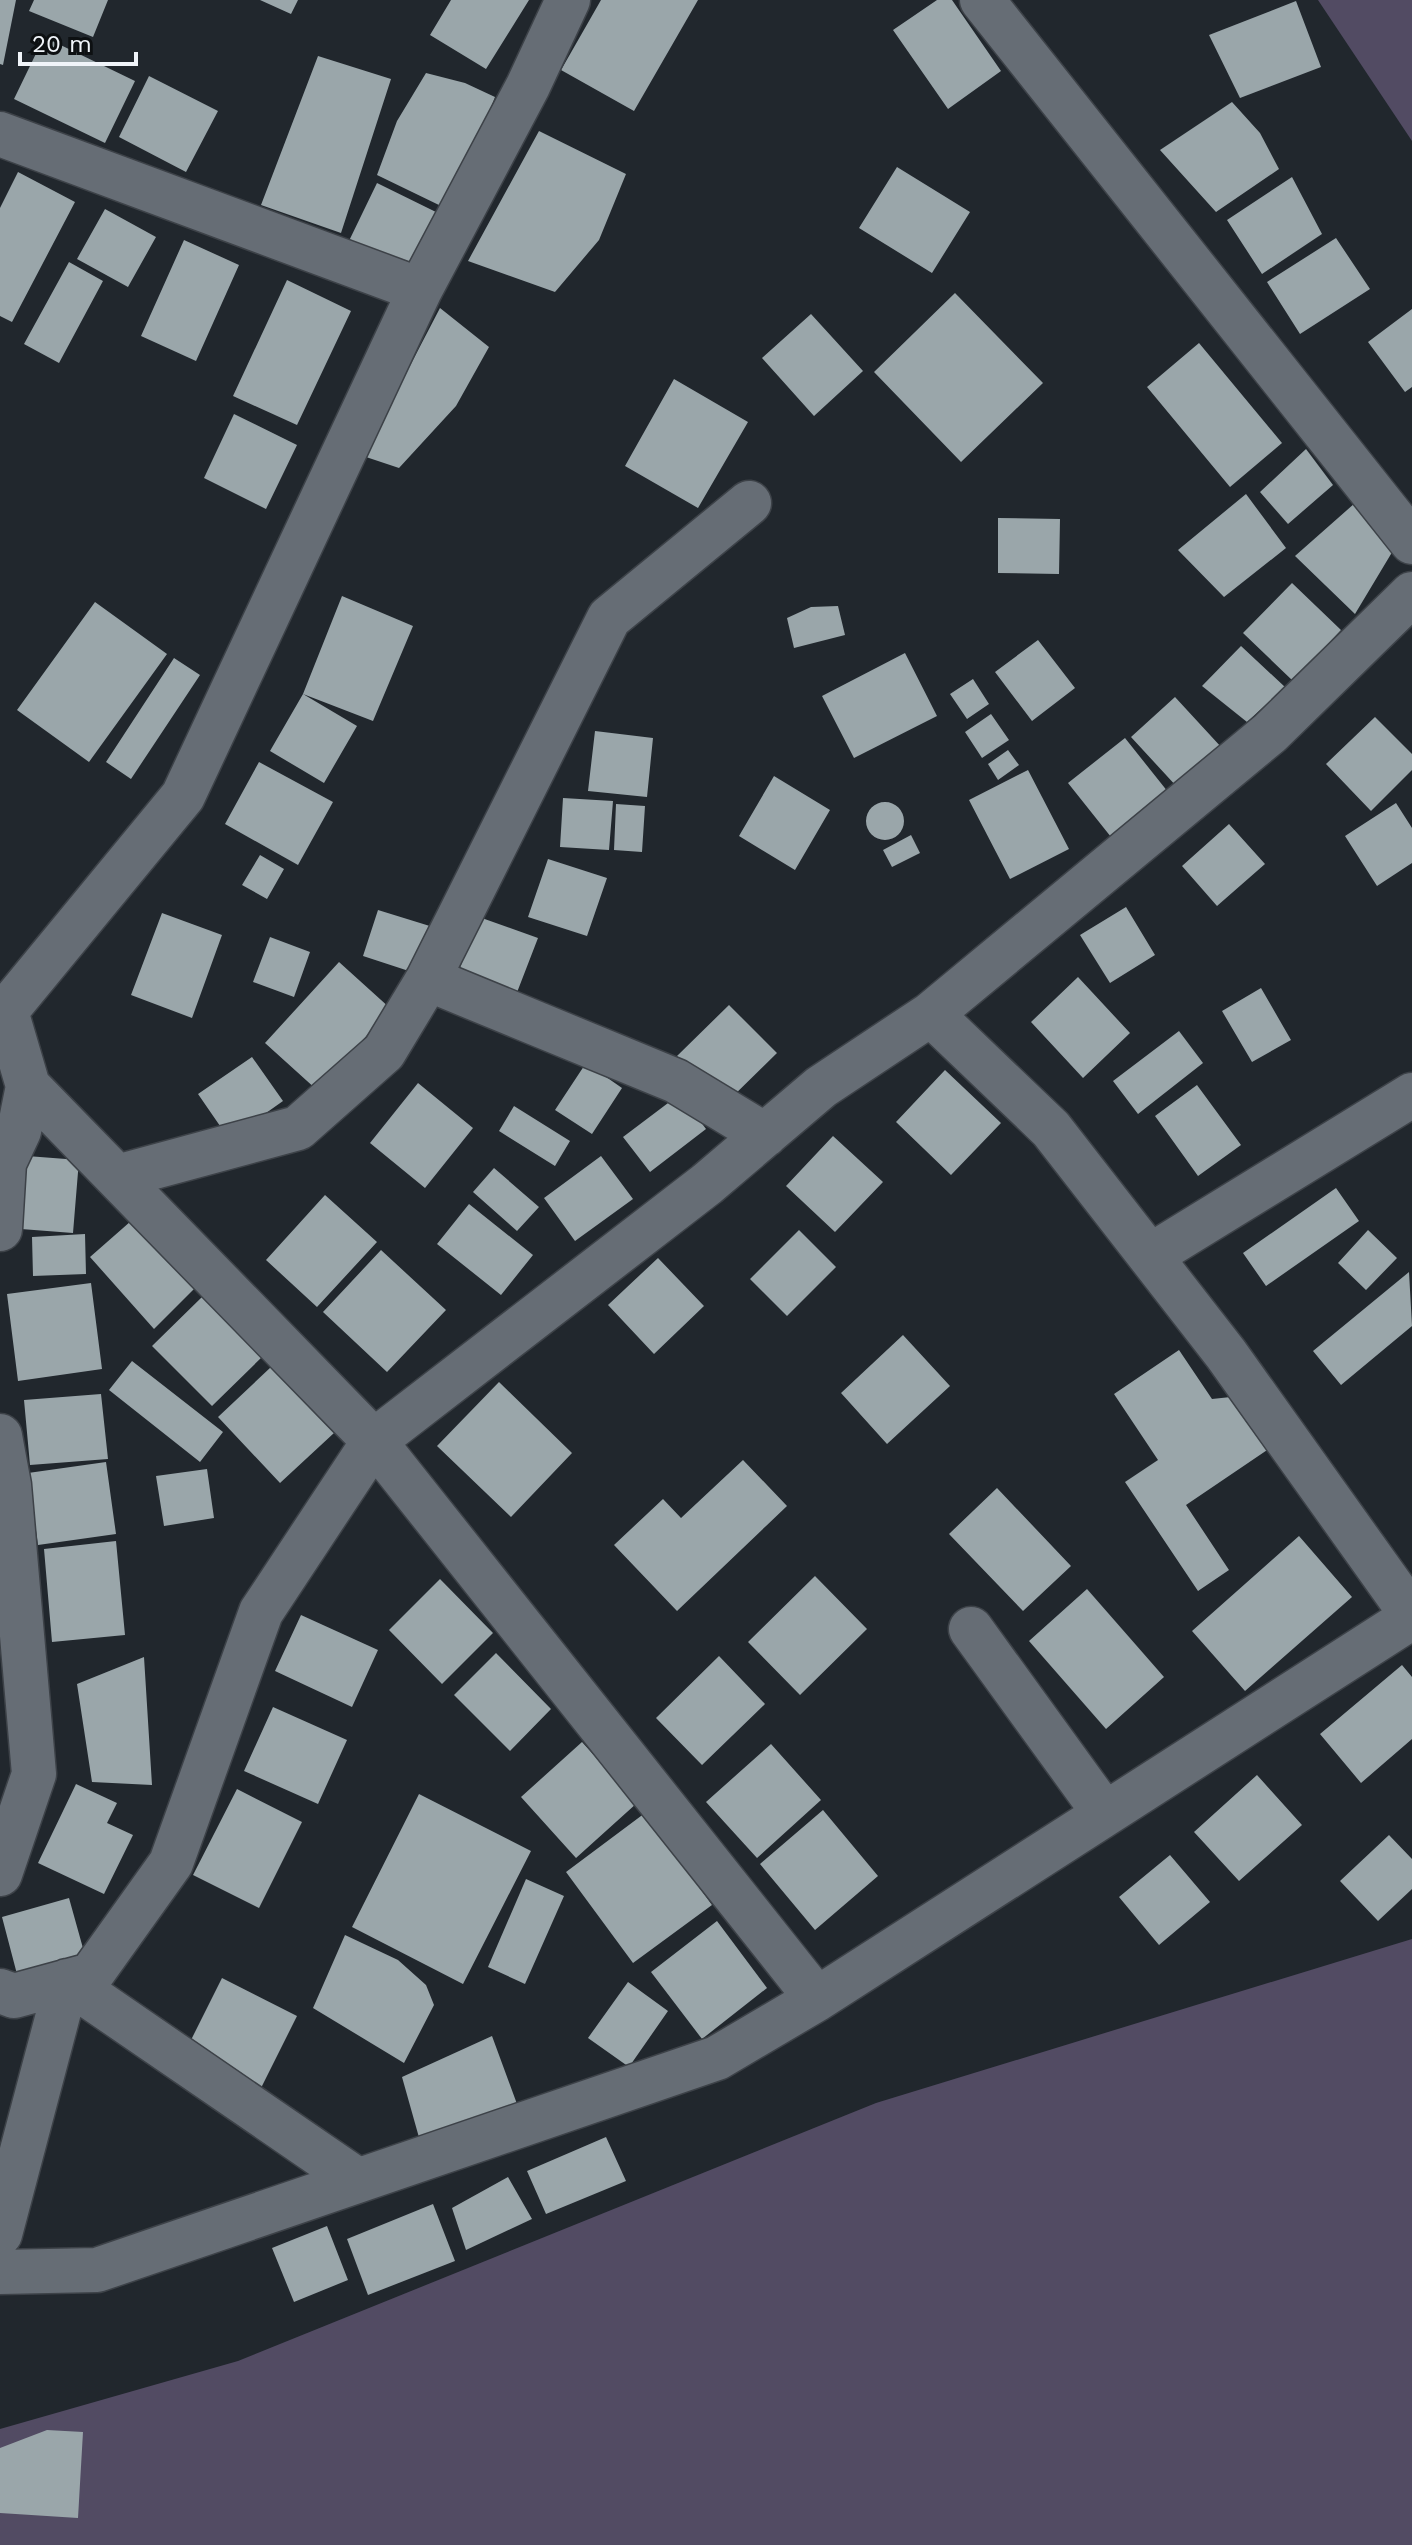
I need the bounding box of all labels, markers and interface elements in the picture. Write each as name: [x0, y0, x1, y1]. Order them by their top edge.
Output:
scale bar: [20, 16, 136, 66]
text: 20 m: [32, 30, 92, 58]

